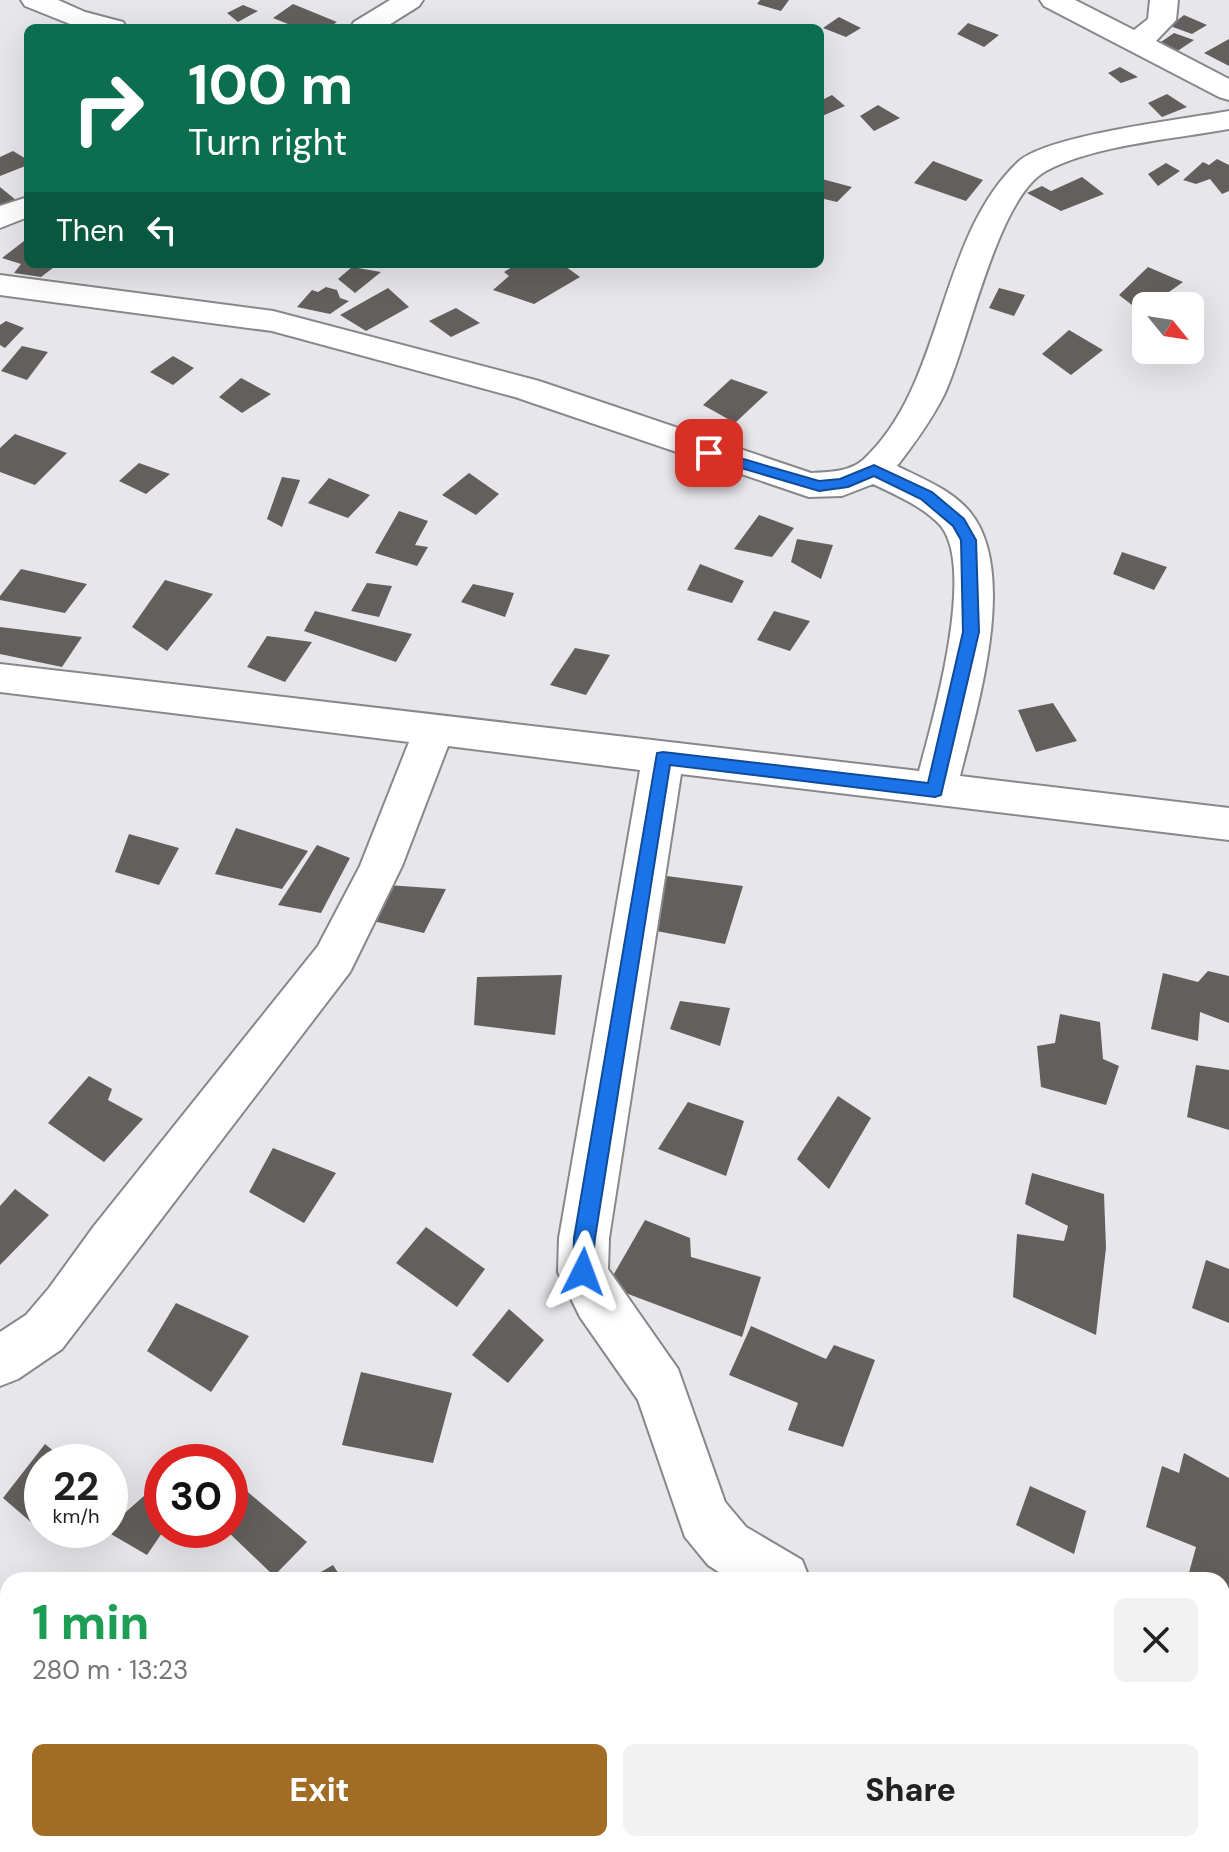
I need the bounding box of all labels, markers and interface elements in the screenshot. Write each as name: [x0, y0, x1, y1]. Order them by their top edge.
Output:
text: 100 m: [188, 48, 353, 121]
icon: right: [56, 56, 160, 160]
text: Turn right: [188, 119, 347, 166]
icon: left: [140, 208, 184, 252]
text: Then: [56, 211, 124, 250]
north arrow: [1132, 292, 1204, 364]
map controls: [1132, 292, 1204, 364]
pin: [675, 419, 743, 487]
icon: arrive: [687, 431, 731, 475]
position arrow: [541, 1230, 625, 1314]
speed limit sign: 30: [144, 1444, 248, 1548]
text: 22: [53, 1460, 99, 1512]
text: km/h: [52, 1503, 100, 1529]
text: 1 min: [32, 1591, 149, 1654]
button: close: [1114, 1598, 1198, 1682]
text: 280 m · 13:23: [32, 1653, 188, 1687]
button: Exit: [32, 1744, 607, 1836]
button: Share: [623, 1744, 1198, 1836]

